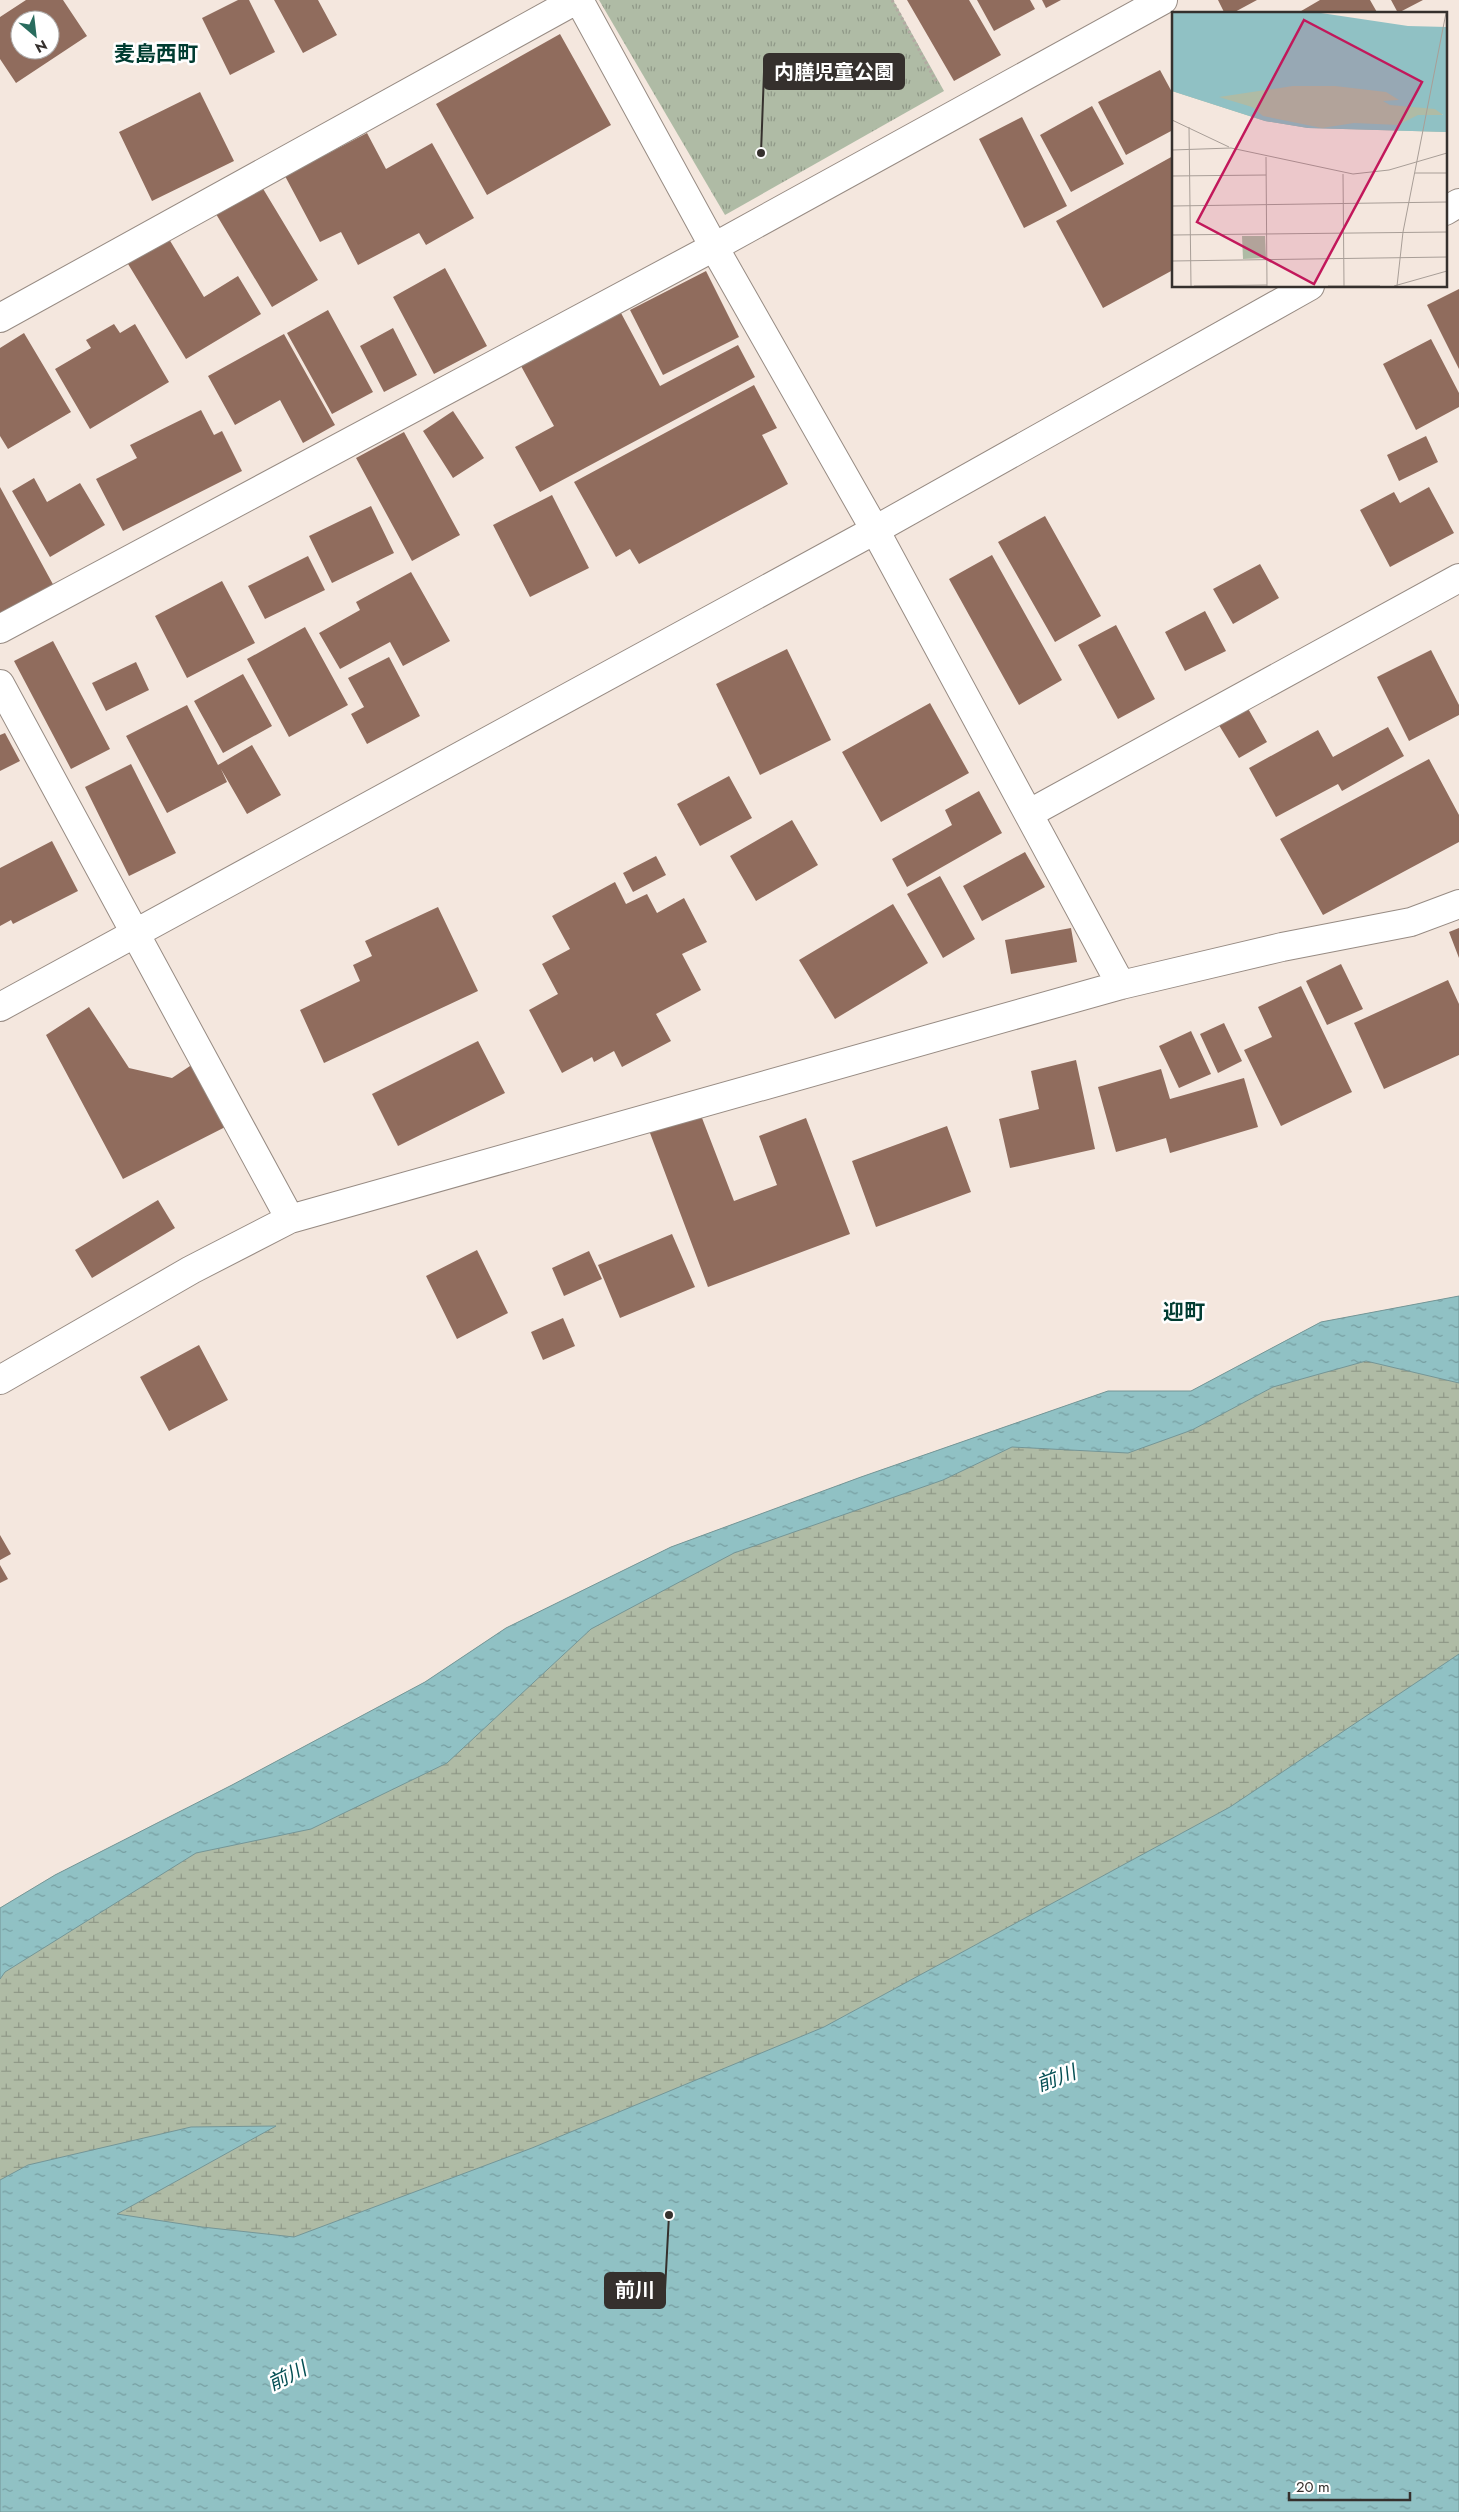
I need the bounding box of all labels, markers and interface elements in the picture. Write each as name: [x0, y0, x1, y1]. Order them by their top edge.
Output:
north arrow: [10, 10, 60, 60]
inset map: [1172, 12, 1446, 288]
text: N: [31, 35, 51, 58]
district label: 麦島西町: [114, 39, 198, 69]
callout: 内膳児童公園: [764, 54, 904, 89]
text: 内膳児童公園: [774, 58, 894, 87]
district label: 迎町: [1163, 1297, 1205, 1327]
water label: 前川: [1032, 2057, 1082, 2099]
callout: 前川: [605, 2273, 665, 2308]
text: 前川: [615, 2276, 655, 2305]
water label: 前川: [263, 2354, 313, 2398]
scale bar: [1289, 2470, 1410, 2502]
text: 20 m: [1296, 2476, 1330, 2498]

